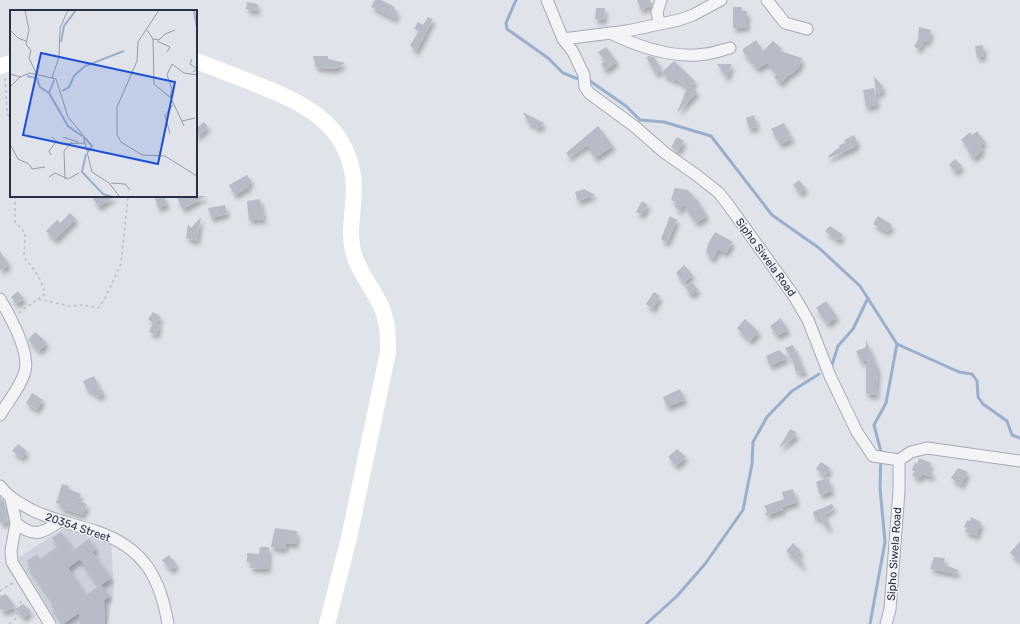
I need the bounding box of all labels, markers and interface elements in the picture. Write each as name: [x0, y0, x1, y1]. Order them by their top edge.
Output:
inset map: [10, 10, 197, 197]
street label: Sipho Siwela Road: [733, 216, 798, 299]
street label: Sipho Siwela Road: [885, 507, 904, 601]
street label: 20354 Street: [44, 510, 113, 545]

